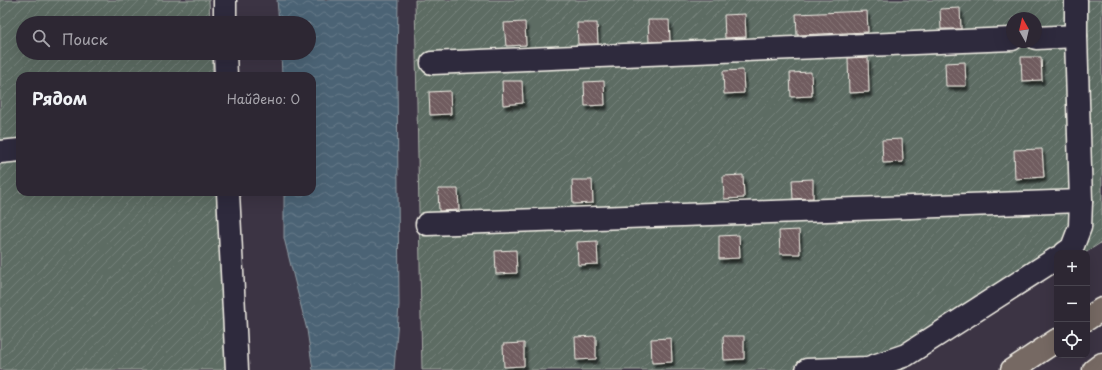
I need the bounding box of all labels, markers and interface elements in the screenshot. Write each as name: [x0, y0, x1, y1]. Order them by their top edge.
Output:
north arrow: [1006, 12, 1042, 48]
search box: [16, 16, 316, 60]
icon: search: [30, 27, 52, 49]
text: Поиск: [62, 27, 108, 50]
text: Рядом: [32, 85, 87, 111]
text: Найдено: 0: [227, 89, 300, 108]
map controls: [1054, 250, 1090, 358]
button: +: [1054, 250, 1090, 286]
button: −: [1054, 286, 1090, 322]
button: locate: [1054, 322, 1090, 358]

